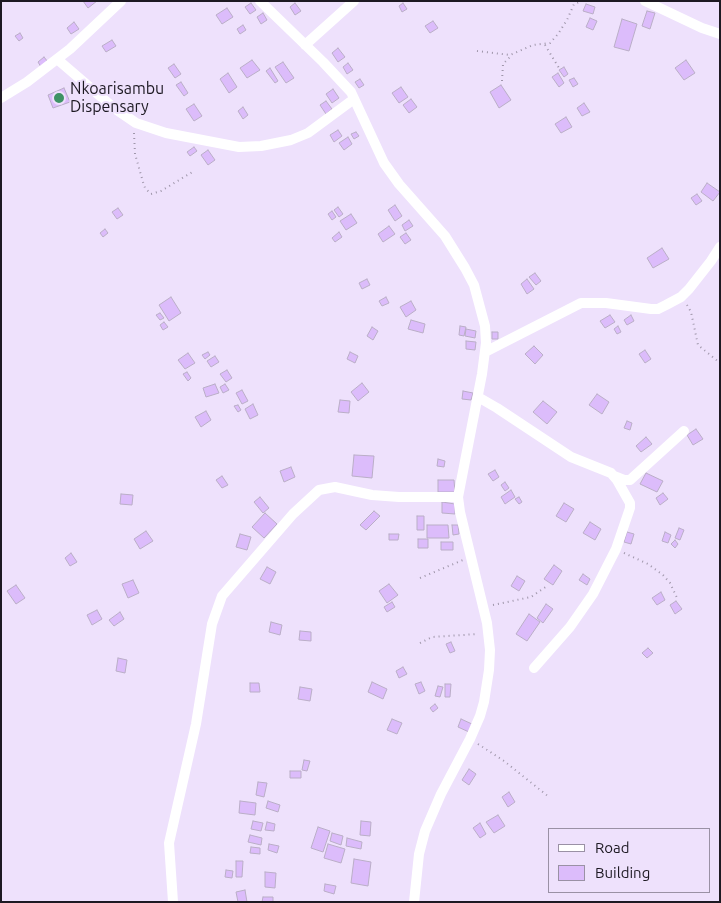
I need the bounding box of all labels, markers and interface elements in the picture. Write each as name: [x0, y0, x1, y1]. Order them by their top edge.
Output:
place label: Nkoarisambu Dispensary: [70, 79, 164, 117]
marker: Nkoarisambu Dispensary: [52, 91, 66, 105]
legend: [548, 828, 711, 893]
text: Road: [595, 839, 630, 856]
text: Building: [595, 864, 650, 881]

